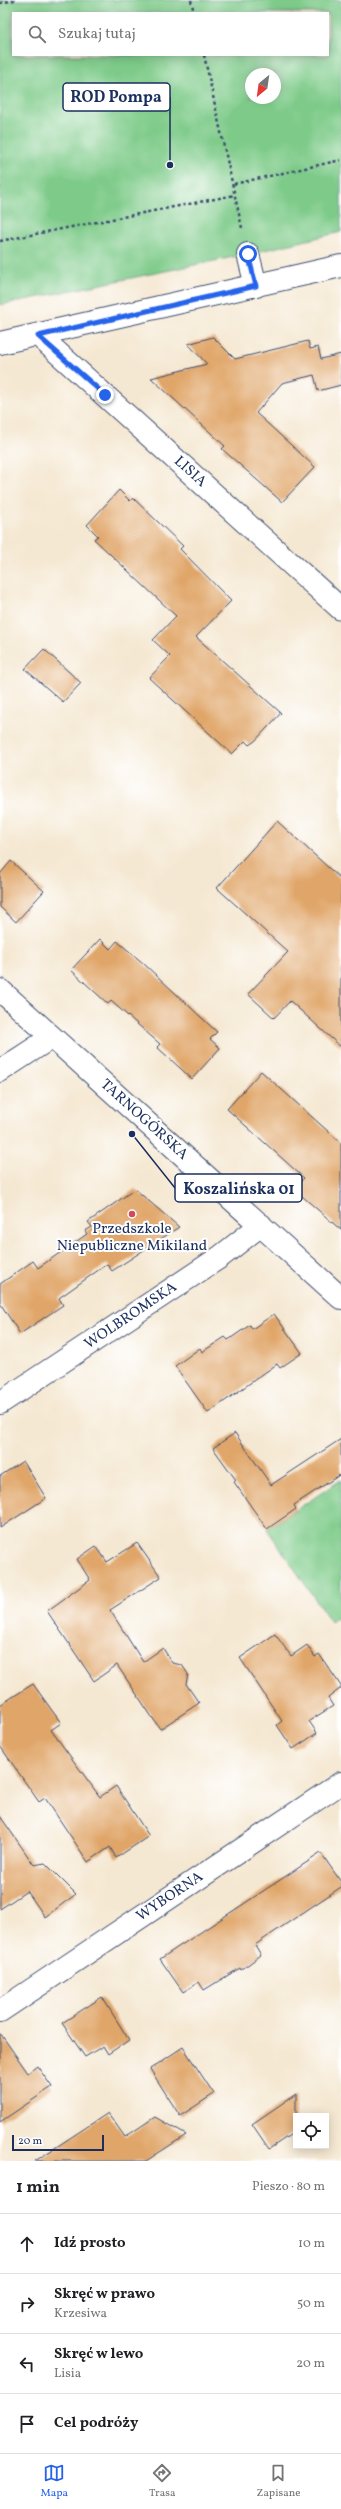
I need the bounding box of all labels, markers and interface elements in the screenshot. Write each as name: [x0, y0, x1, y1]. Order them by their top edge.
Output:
search box: [12, 12, 329, 56]
icon: search: [26, 23, 48, 45]
text: Szukaj tutaj: [58, 24, 136, 45]
north arrow: [245, 68, 281, 104]
callout: ROD Pompa: [63, 83, 170, 111]
text: ROD Pompa: [70, 87, 162, 109]
route start: [239, 245, 257, 263]
route end: [96, 386, 114, 404]
street label: LISIA: [169, 452, 211, 493]
street label: TARNOGÓRSKA: [95, 1075, 193, 1166]
callout: Koszalińska 01: [175, 1174, 302, 1202]
text: Koszalińska 01: [183, 1179, 295, 1201]
marker: Przedszkole Niepubliczne Mikiland: [127, 1209, 137, 1219]
place label: Przedszkole Niepubliczne Mikiland: [57, 1219, 207, 1257]
street label: WOLBROMSKA: [80, 1277, 182, 1355]
street label: WYBORNA: [132, 1867, 208, 1927]
map controls: [293, 2113, 329, 2149]
button: locate: [293, 2113, 329, 2149]
scale bar: [12, 2133, 104, 2152]
text: 20 m: [18, 2134, 42, 2149]
text: 1 min: [16, 2176, 60, 2199]
text: Pieszo · 80 m: [252, 2178, 325, 2196]
icon: ahead: [16, 2233, 38, 2255]
text: Idź prosto: [54, 2233, 126, 2254]
text: 10 m: [298, 2235, 325, 2253]
text: Skręć w prawo: [54, 2284, 155, 2305]
icon: right: [16, 2293, 38, 2315]
text: 50 m: [297, 2295, 325, 2313]
text: Krzesiwa: [54, 2305, 107, 2323]
text: Skręć w lewo: [54, 2344, 143, 2365]
icon: left: [16, 2353, 38, 2375]
text: 20 m: [296, 2355, 325, 2373]
text: Lisia: [54, 2365, 81, 2383]
icon: arrive: [16, 2413, 38, 2435]
text: Cel podróży: [54, 2413, 138, 2434]
tab: Mapa: [41, 2462, 68, 2501]
tab: Trasa: [149, 2462, 175, 2501]
tab: Zapisane: [256, 2462, 300, 2501]

